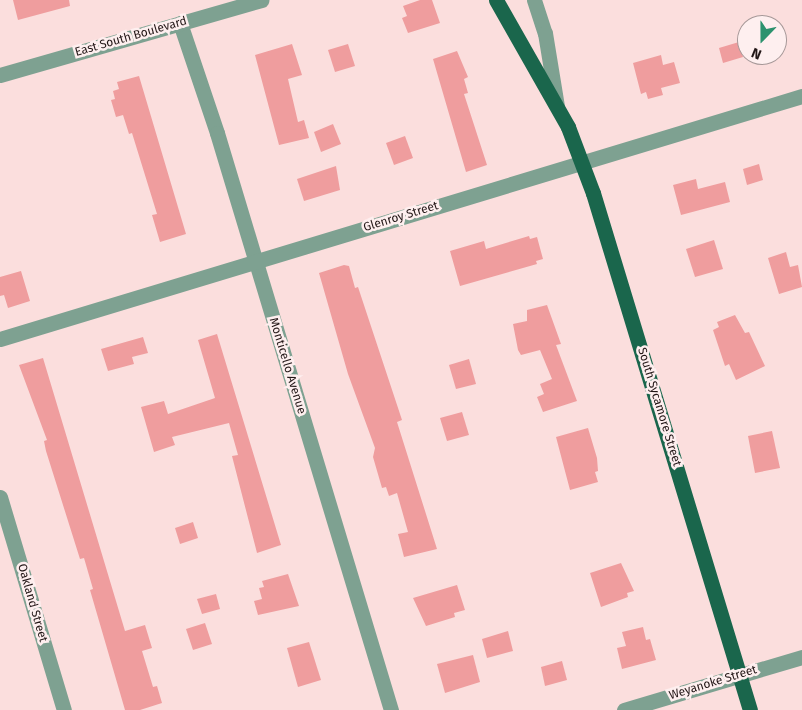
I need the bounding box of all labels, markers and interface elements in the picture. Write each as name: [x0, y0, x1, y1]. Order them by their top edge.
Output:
street label: East South Boulevard: [73, 14, 189, 60]
north arrow: [737, 15, 787, 65]
text: N: [749, 44, 764, 63]
street label: Glenroy Street: [362, 199, 440, 235]
street label: Monticello Avenue: [265, 316, 309, 416]
street label: South Sycamore Street: [634, 346, 684, 468]
street label: Oakland Street: [14, 562, 50, 644]
street label: Weyanoke Street: [667, 663, 759, 703]

